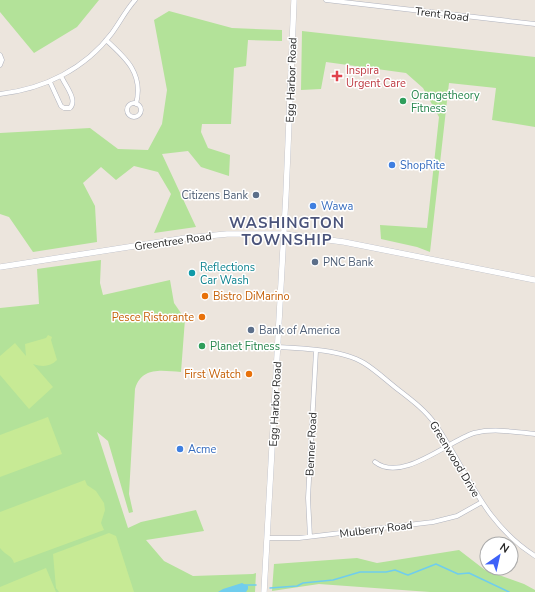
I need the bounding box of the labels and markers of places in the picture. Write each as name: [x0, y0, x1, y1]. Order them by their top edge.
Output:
place label: Inspira Urgent Care: [346, 63, 406, 91]
marker: Inspira Urgent Care: [331, 70, 343, 82]
place label: Orangetheory Fitness: [411, 88, 480, 116]
marker: Orangetheory Fitness: [398, 96, 408, 106]
place label: ShopRite: [400, 158, 445, 173]
marker: ShopRite: [387, 160, 397, 170]
place label: Citizens Bank: [181, 188, 248, 203]
marker: Citizens Bank: [251, 190, 261, 200]
place label: Wawa: [321, 199, 353, 214]
marker: Wawa: [308, 201, 318, 211]
place label: PNC Bank: [323, 255, 374, 270]
marker: PNC Bank: [310, 257, 320, 267]
place label: Reflections Car Wash: [200, 260, 255, 288]
marker: Reflections Car Wash: [187, 268, 197, 278]
place label: Bistro DiMarino: [213, 289, 290, 304]
marker: Bistro DiMarino: [200, 291, 210, 301]
place label: Pesce Ristorante: [112, 310, 194, 325]
marker: Pesce Ristorante: [197, 312, 207, 322]
place label: Bank of America: [259, 323, 340, 338]
marker: Bank of America: [246, 325, 256, 335]
place label: Planet Fitness: [210, 339, 280, 354]
marker: Planet Fitness: [197, 341, 207, 351]
place label: First Watch: [184, 367, 241, 382]
marker: First Watch: [244, 369, 254, 379]
place label: Acme: [188, 442, 216, 457]
marker: Acme: [175, 444, 185, 454]

